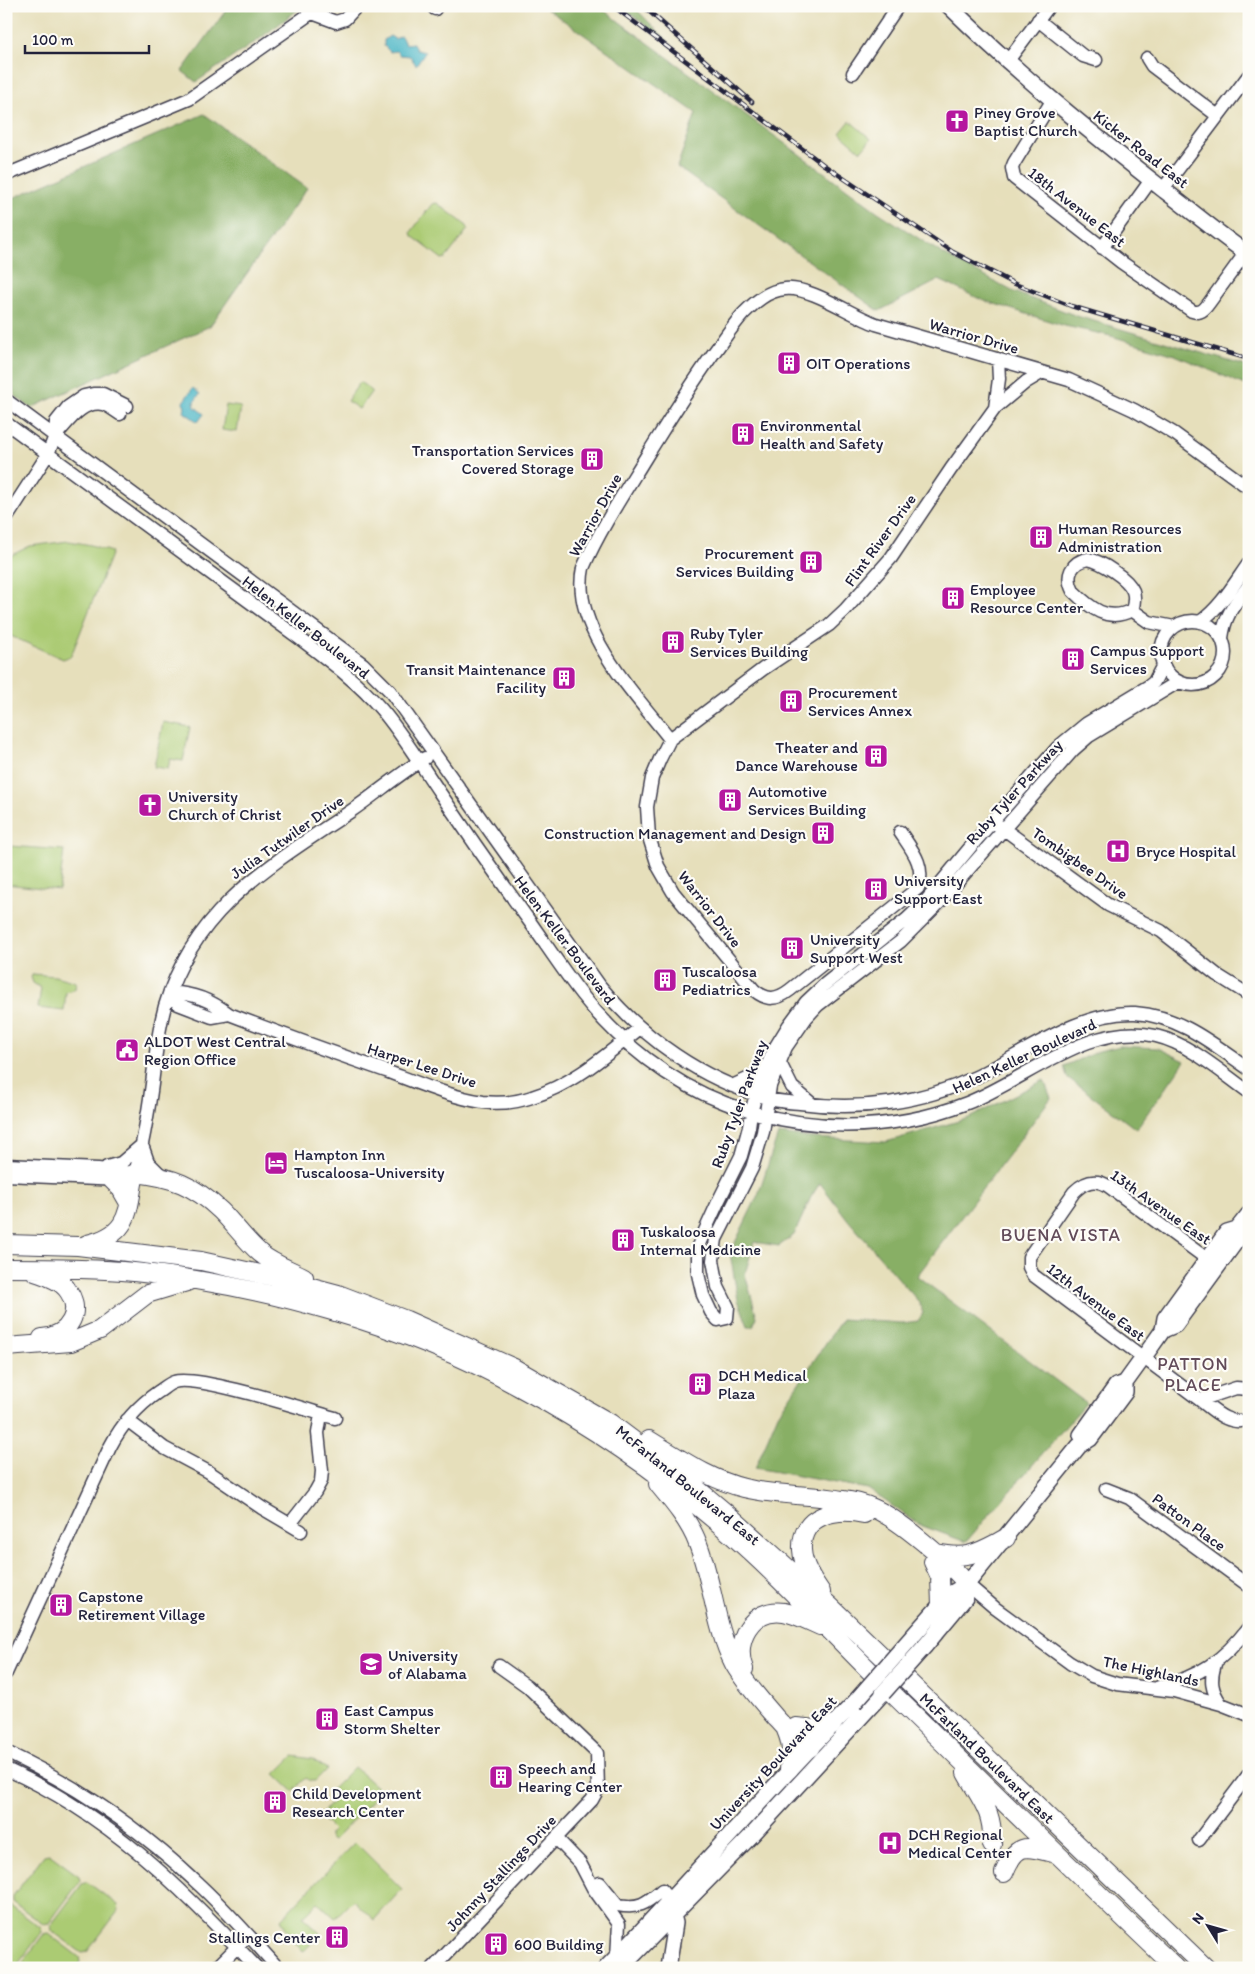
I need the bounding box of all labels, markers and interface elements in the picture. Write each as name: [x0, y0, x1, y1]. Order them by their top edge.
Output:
scale bar: [25, 22, 149, 54]
text: 100 m: [32, 31, 74, 49]
place label: Piney Grove Baptist Church: [974, 103, 1077, 140]
street label: Kicker Road East: [1089, 106, 1193, 192]
church icon: Piney Grove Baptist Church: [944, 108, 970, 134]
street label: 18th Avenue East: [1024, 163, 1130, 251]
street label: Warrior Drive: [927, 314, 1021, 358]
building icon: OIT Operations: [776, 350, 802, 376]
place label: OIT Operations: [806, 354, 910, 373]
place label: Environmental Health and Safety: [760, 416, 884, 453]
building icon: Environmental Health and Safety: [730, 421, 756, 447]
place label: Transportation Services Covered Storage: [412, 441, 574, 478]
building icon: Transportation Services Covered Storage: [579, 446, 605, 472]
street label: Warrior Drive: [564, 470, 626, 560]
street label: Flint River Drive: [840, 490, 920, 590]
place label: Human Resources Administration: [1058, 519, 1182, 556]
building icon: Human Resources Administration: [1028, 524, 1054, 550]
place label: Procurement Services Building: [676, 544, 795, 581]
building icon: Procurement Services Building: [798, 549, 824, 575]
street label: Helen Keller Boulevard: [238, 571, 374, 683]
place label: Employee Resource Center: [970, 580, 1084, 617]
building icon: Employee Resource Center: [940, 585, 966, 611]
place label: Ruby Tyler Services Building: [690, 624, 809, 661]
building icon: Ruby Tyler Services Building: [660, 629, 686, 655]
place label: Campus Support Services: [1090, 641, 1204, 678]
building icon: Campus Support Services: [1060, 646, 1086, 672]
place label: Transit Maintenance Facility: [406, 660, 546, 697]
building icon: Transit Maintenance Facility: [551, 665, 577, 691]
place label: Procurement Services Annex: [808, 683, 912, 720]
building icon: Procurement Services Annex: [778, 688, 804, 714]
street label: Ruby Tyler Parkway: [962, 735, 1066, 848]
place label: Theater and Dance Warehouse: [735, 738, 858, 775]
building icon: Theater and Dance Warehouse: [863, 743, 889, 769]
place label: Automotive Services Building: [748, 782, 867, 819]
place label: University Church of Christ: [168, 787, 282, 824]
building icon: Automotive Services Building: [717, 787, 743, 813]
street label: Julia Tutwiler Drive: [227, 791, 347, 883]
church icon: University Church of Christ: [137, 792, 163, 818]
building icon: Construction Management and Design: [810, 820, 836, 846]
street label: Tombigbee Drive: [1028, 823, 1132, 903]
place label: Construction Management and Design: [544, 824, 806, 843]
hospital icon: Bryce Hospital: [1105, 838, 1131, 864]
place label: Bryce Hospital: [1136, 842, 1237, 861]
street label: Warrior Drive: [674, 867, 746, 951]
place label: University Support East: [894, 871, 983, 908]
street label: Helen Keller Boulevard: [510, 872, 620, 1008]
building icon: University Support East: [863, 876, 889, 902]
place label: University Support West: [810, 930, 903, 967]
building icon: University Support West: [779, 935, 805, 961]
place label: Tuscaloosa Pediatrics: [682, 962, 757, 999]
building icon: Tuscaloosa Pediatrics: [652, 967, 678, 993]
street label: Helen Keller Boulevard: [949, 1014, 1099, 1098]
place label: ALDOT West Central Region Office: [144, 1032, 286, 1069]
public building icon: ALDOT West Central Region Office: [114, 1037, 140, 1063]
street label: Ruby Tyler Parkway: [707, 1037, 771, 1171]
street label: Harper Lee Drive: [365, 1038, 479, 1092]
place label: Hampton Inn Tuscaloosa-University: [294, 1145, 445, 1182]
hotel icon: Hampton Inn Tuscaloosa-University: [263, 1150, 289, 1176]
street label: 13th Avenue East: [1107, 1165, 1215, 1249]
place label: Tuskaloosa Internal Medicine: [640, 1222, 761, 1259]
district label: BUENA VISTA: [1001, 1224, 1121, 1246]
building icon: Tuskaloosa Internal Medicine: [610, 1227, 636, 1253]
street label: 12th Avenue East: [1043, 1259, 1149, 1345]
district label: PATTON PLACE: [1157, 1353, 1229, 1396]
place label: DCH Medical Plaza: [718, 1366, 807, 1403]
building icon: DCH Medical Plaza: [687, 1371, 713, 1397]
street label: McFarland Boulevard East: [612, 1421, 764, 1549]
street label: Patton Place: [1149, 1489, 1229, 1555]
place label: Capstone Retirement Village: [78, 1587, 205, 1624]
building icon: Capstone Retirement Village: [48, 1592, 74, 1618]
place label: University of Alabama: [388, 1646, 468, 1683]
school or university icon: University of Alabama: [358, 1651, 384, 1677]
street label: The Highlands: [1101, 1652, 1201, 1690]
street label: McFarland Boulevard East: [916, 1689, 1058, 1827]
street label: University Boulevard East: [706, 1692, 840, 1834]
place label: East Campus Storm Shelter: [344, 1701, 441, 1738]
building icon: East Campus Storm Shelter: [314, 1706, 340, 1732]
place label: Speech and Hearing Center: [518, 1759, 623, 1796]
building icon: Speech and Hearing Center: [488, 1764, 514, 1790]
place label: Child Development Research Center: [292, 1784, 421, 1821]
building icon: Child Development Research Center: [262, 1789, 288, 1815]
street label: Johnny Stallings Drive: [442, 1811, 560, 1935]
place label: DCH Regional Medical Center: [908, 1825, 1012, 1862]
hospital icon: DCH Regional Medical Center: [877, 1830, 903, 1856]
north arrow: [1182, 1902, 1232, 1952]
text: N: [1188, 1910, 1208, 1927]
building icon: Stallings Center: [324, 1924, 350, 1950]
place label: Stallings Center: [209, 1928, 321, 1947]
building icon: 600 Building: [483, 1931, 509, 1957]
place label: 600 Building: [514, 1935, 604, 1954]

